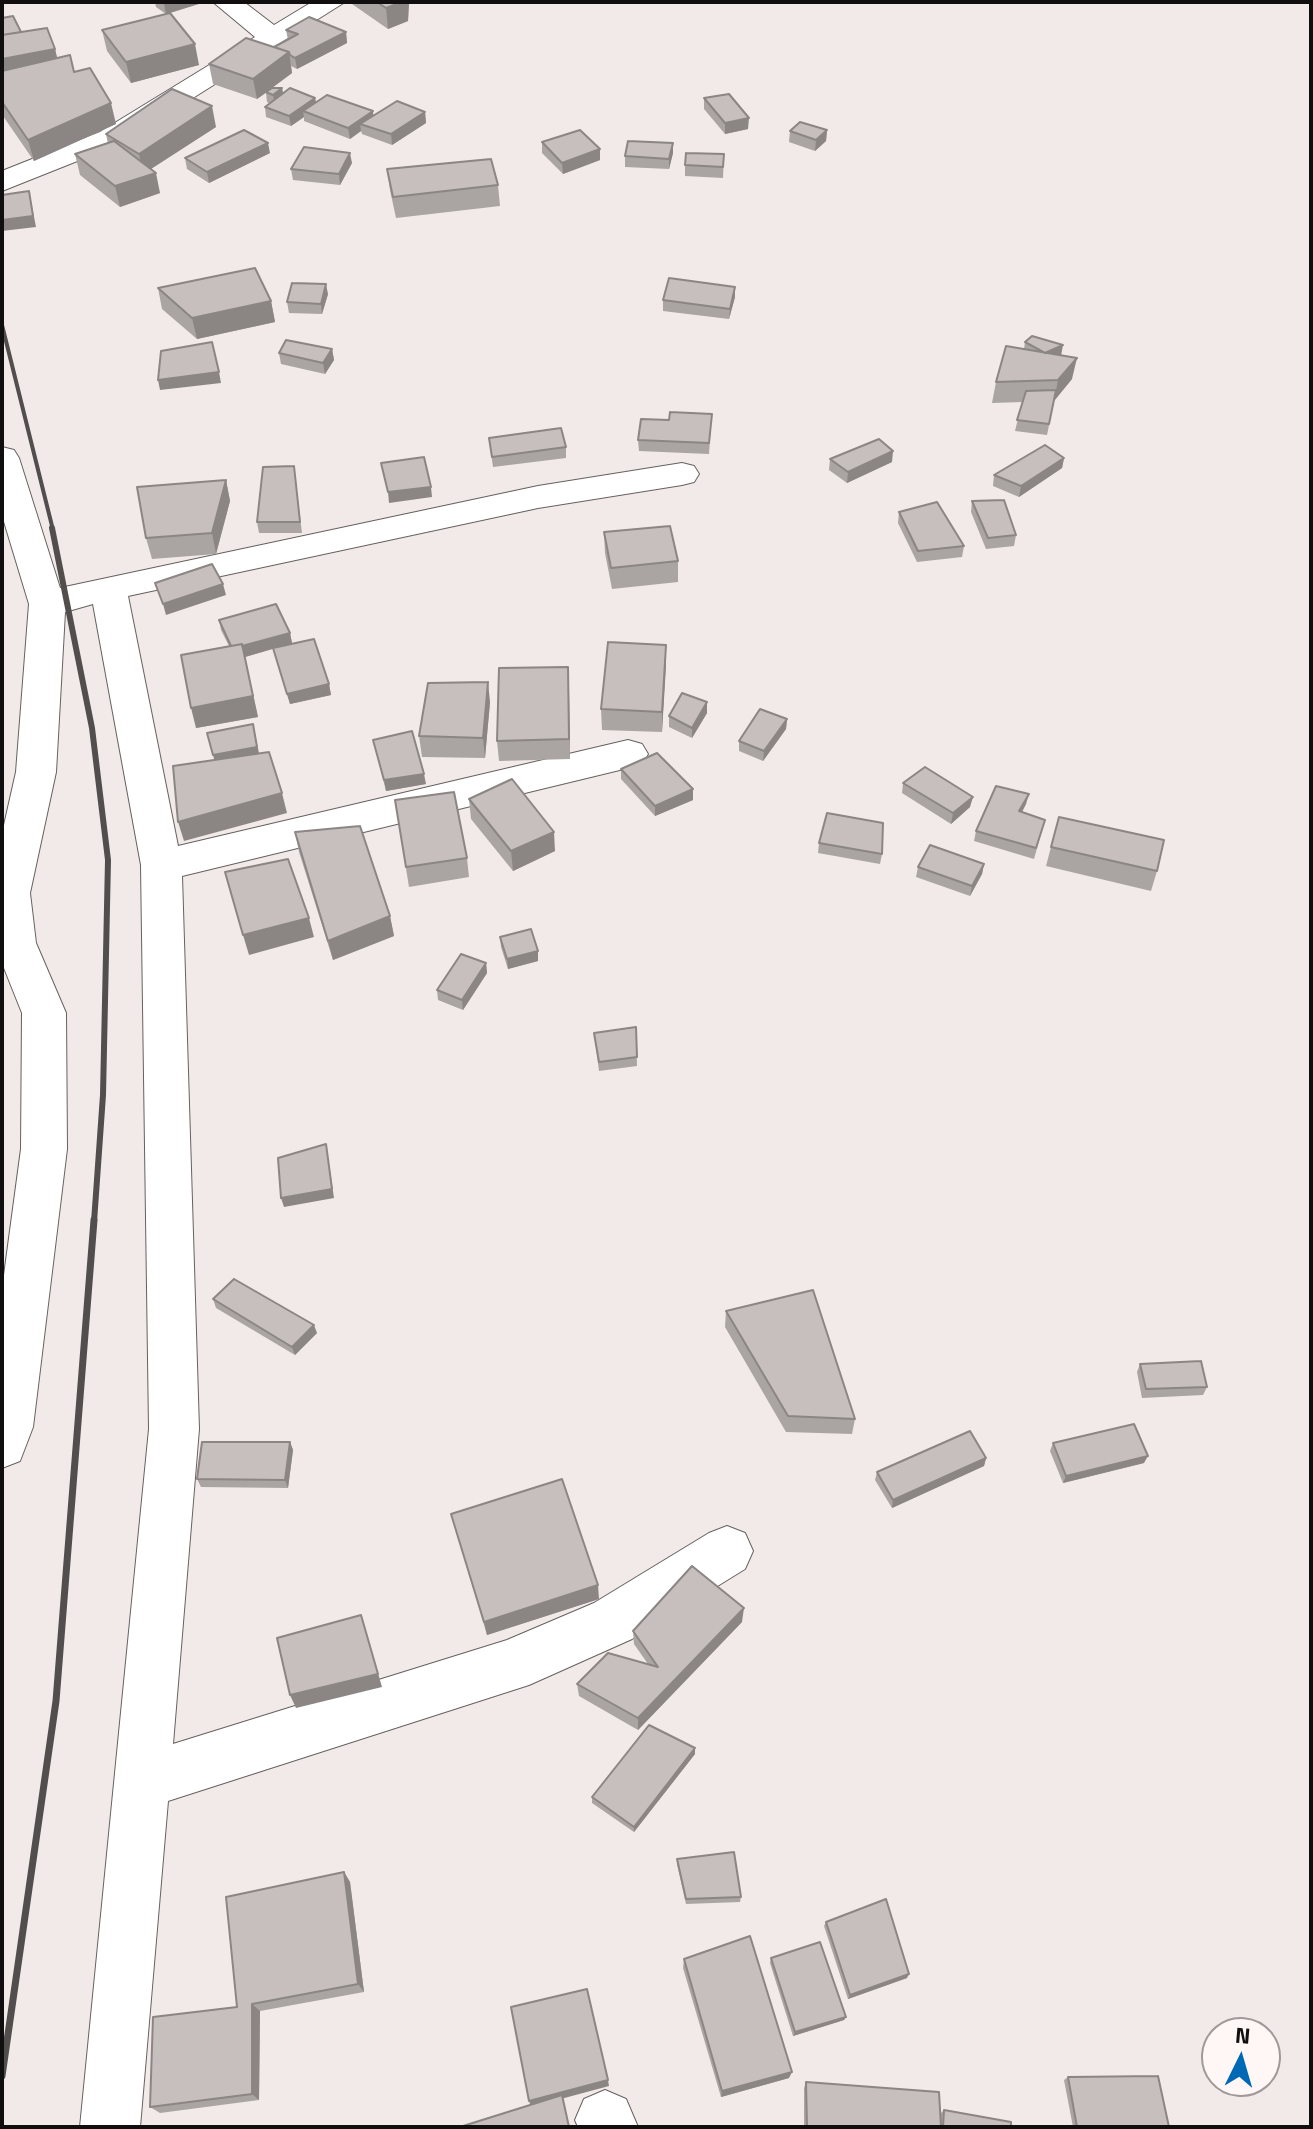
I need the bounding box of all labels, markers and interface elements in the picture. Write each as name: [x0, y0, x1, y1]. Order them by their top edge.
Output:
north arrow: [1201, 2017, 1281, 2097]
text: N: [1234, 2017, 1252, 2053]

